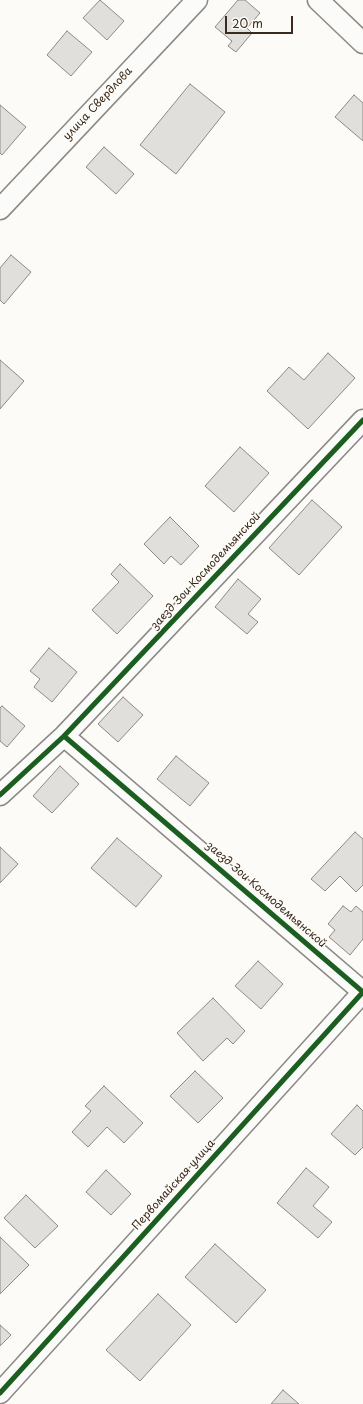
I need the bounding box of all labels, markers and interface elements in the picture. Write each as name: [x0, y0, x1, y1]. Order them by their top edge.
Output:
scale bar: [227, 8, 295, 34]
text: 20 m: [232, 14, 263, 32]
street label: улица Свердлова: [61, 65, 135, 143]
street label: заезд Зои Космодемьянской: [148, 510, 264, 632]
street label: заезд Зои Космодемьянской: [203, 839, 329, 951]
street label: Первомайская улица: [130, 1137, 218, 1233]

